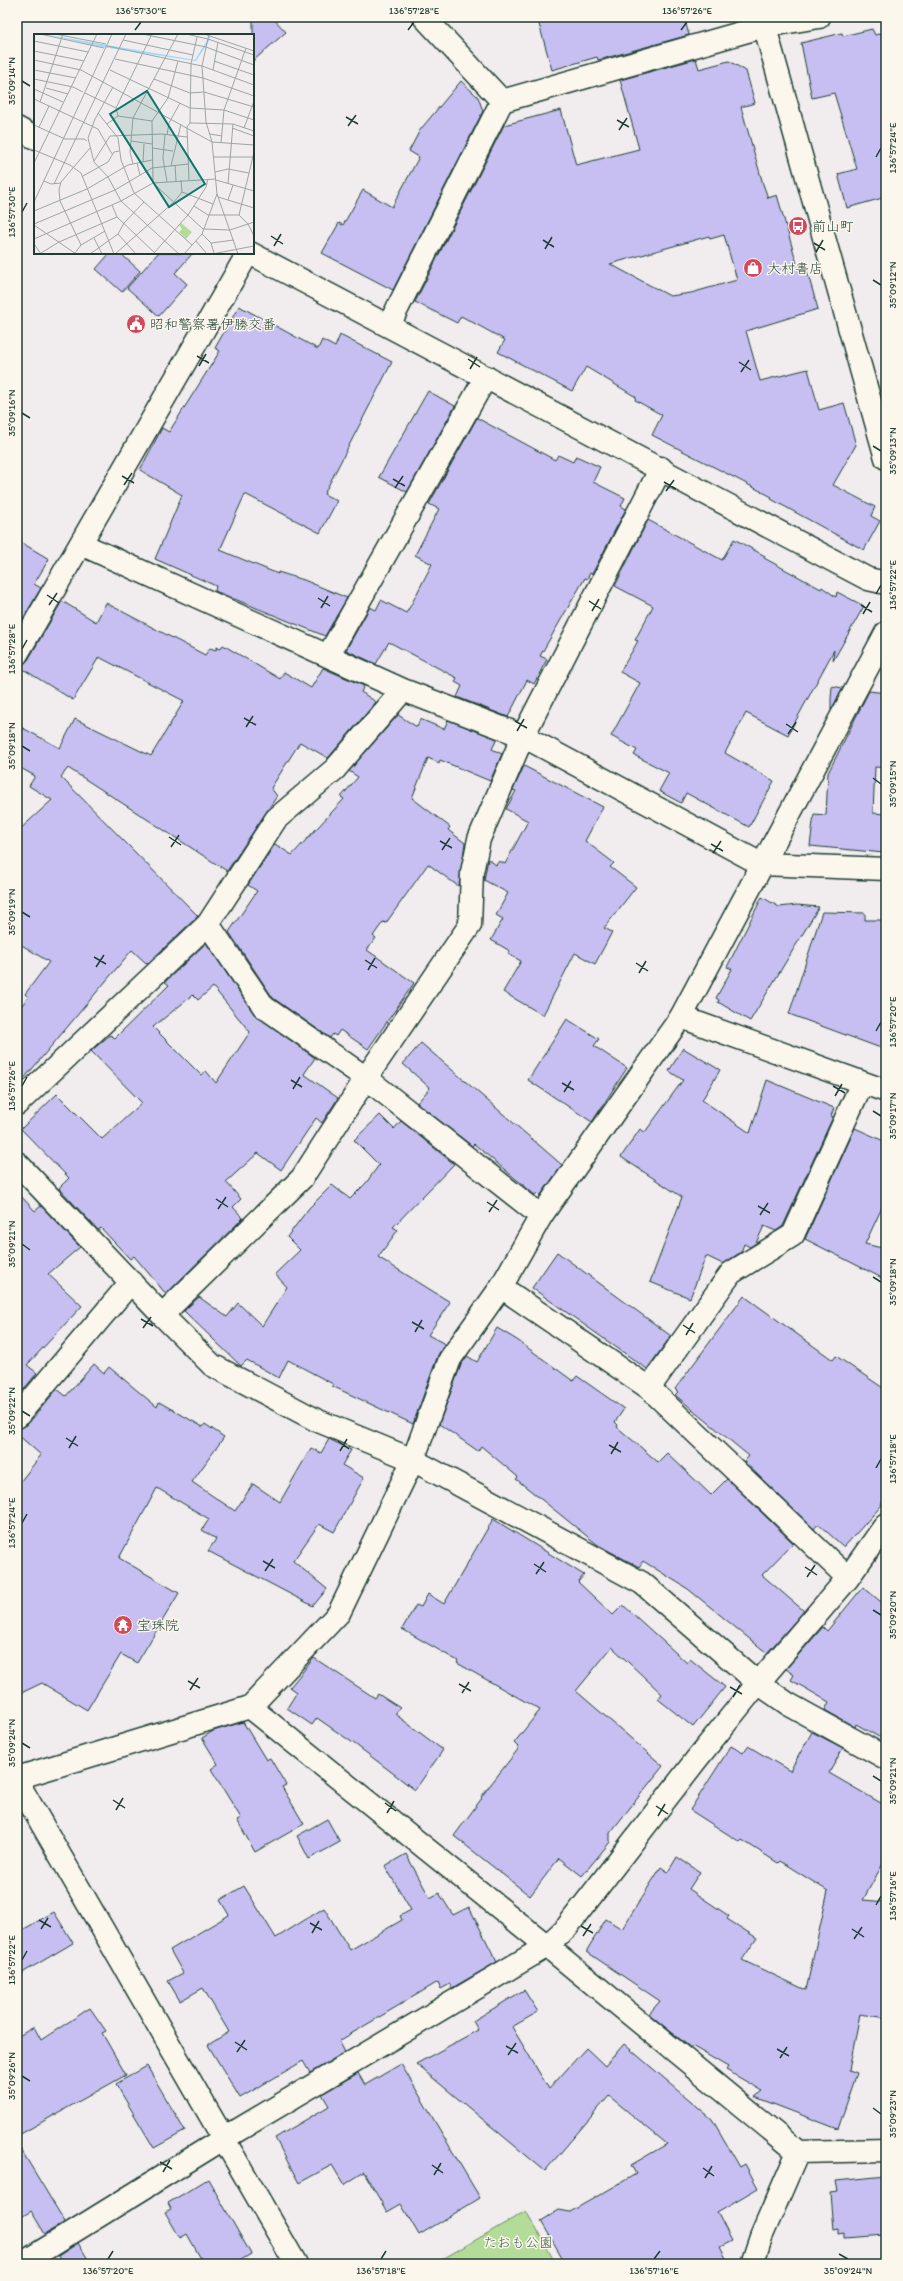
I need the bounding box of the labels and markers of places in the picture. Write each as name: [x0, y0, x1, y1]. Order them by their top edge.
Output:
bus stop icon: 前山町: [787, 215, 809, 237]
place label: 前山町: [812, 218, 854, 235]
shop icon: 大村書店: [742, 257, 764, 279]
place label: 大村書店: [767, 260, 823, 277]
public building icon: 昭和警察署伊勝交番: [125, 313, 147, 335]
place label: 昭和警察署伊勝交番: [150, 316, 276, 333]
temple icon: 宝珠院: [112, 1614, 134, 1636]
place label: 宝珠院: [137, 1617, 179, 1634]

